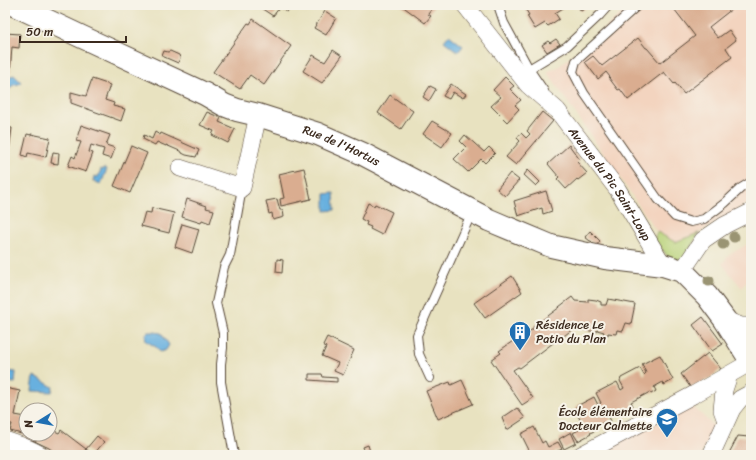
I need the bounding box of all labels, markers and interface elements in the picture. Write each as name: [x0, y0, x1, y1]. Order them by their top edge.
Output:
scale bar: [20, 18, 126, 44]
text: 50 m: [26, 21, 53, 43]
street label: Rue de l'Hortus: [300, 119, 385, 172]
street label: Avenue du Pic Saint-Loup: [562, 121, 658, 246]
place label: Résidence Le Patio du Plan: [536, 314, 607, 350]
building icon: Résidence Le Patio du Plan: [507, 319, 533, 352]
place label: École élémentaire Docteur Calmette: [558, 401, 652, 437]
north arrow: [18, 402, 58, 442]
school or university icon: École élémentaire Docteur Calmette: [654, 406, 680, 439]
text: N: [19, 418, 39, 430]

